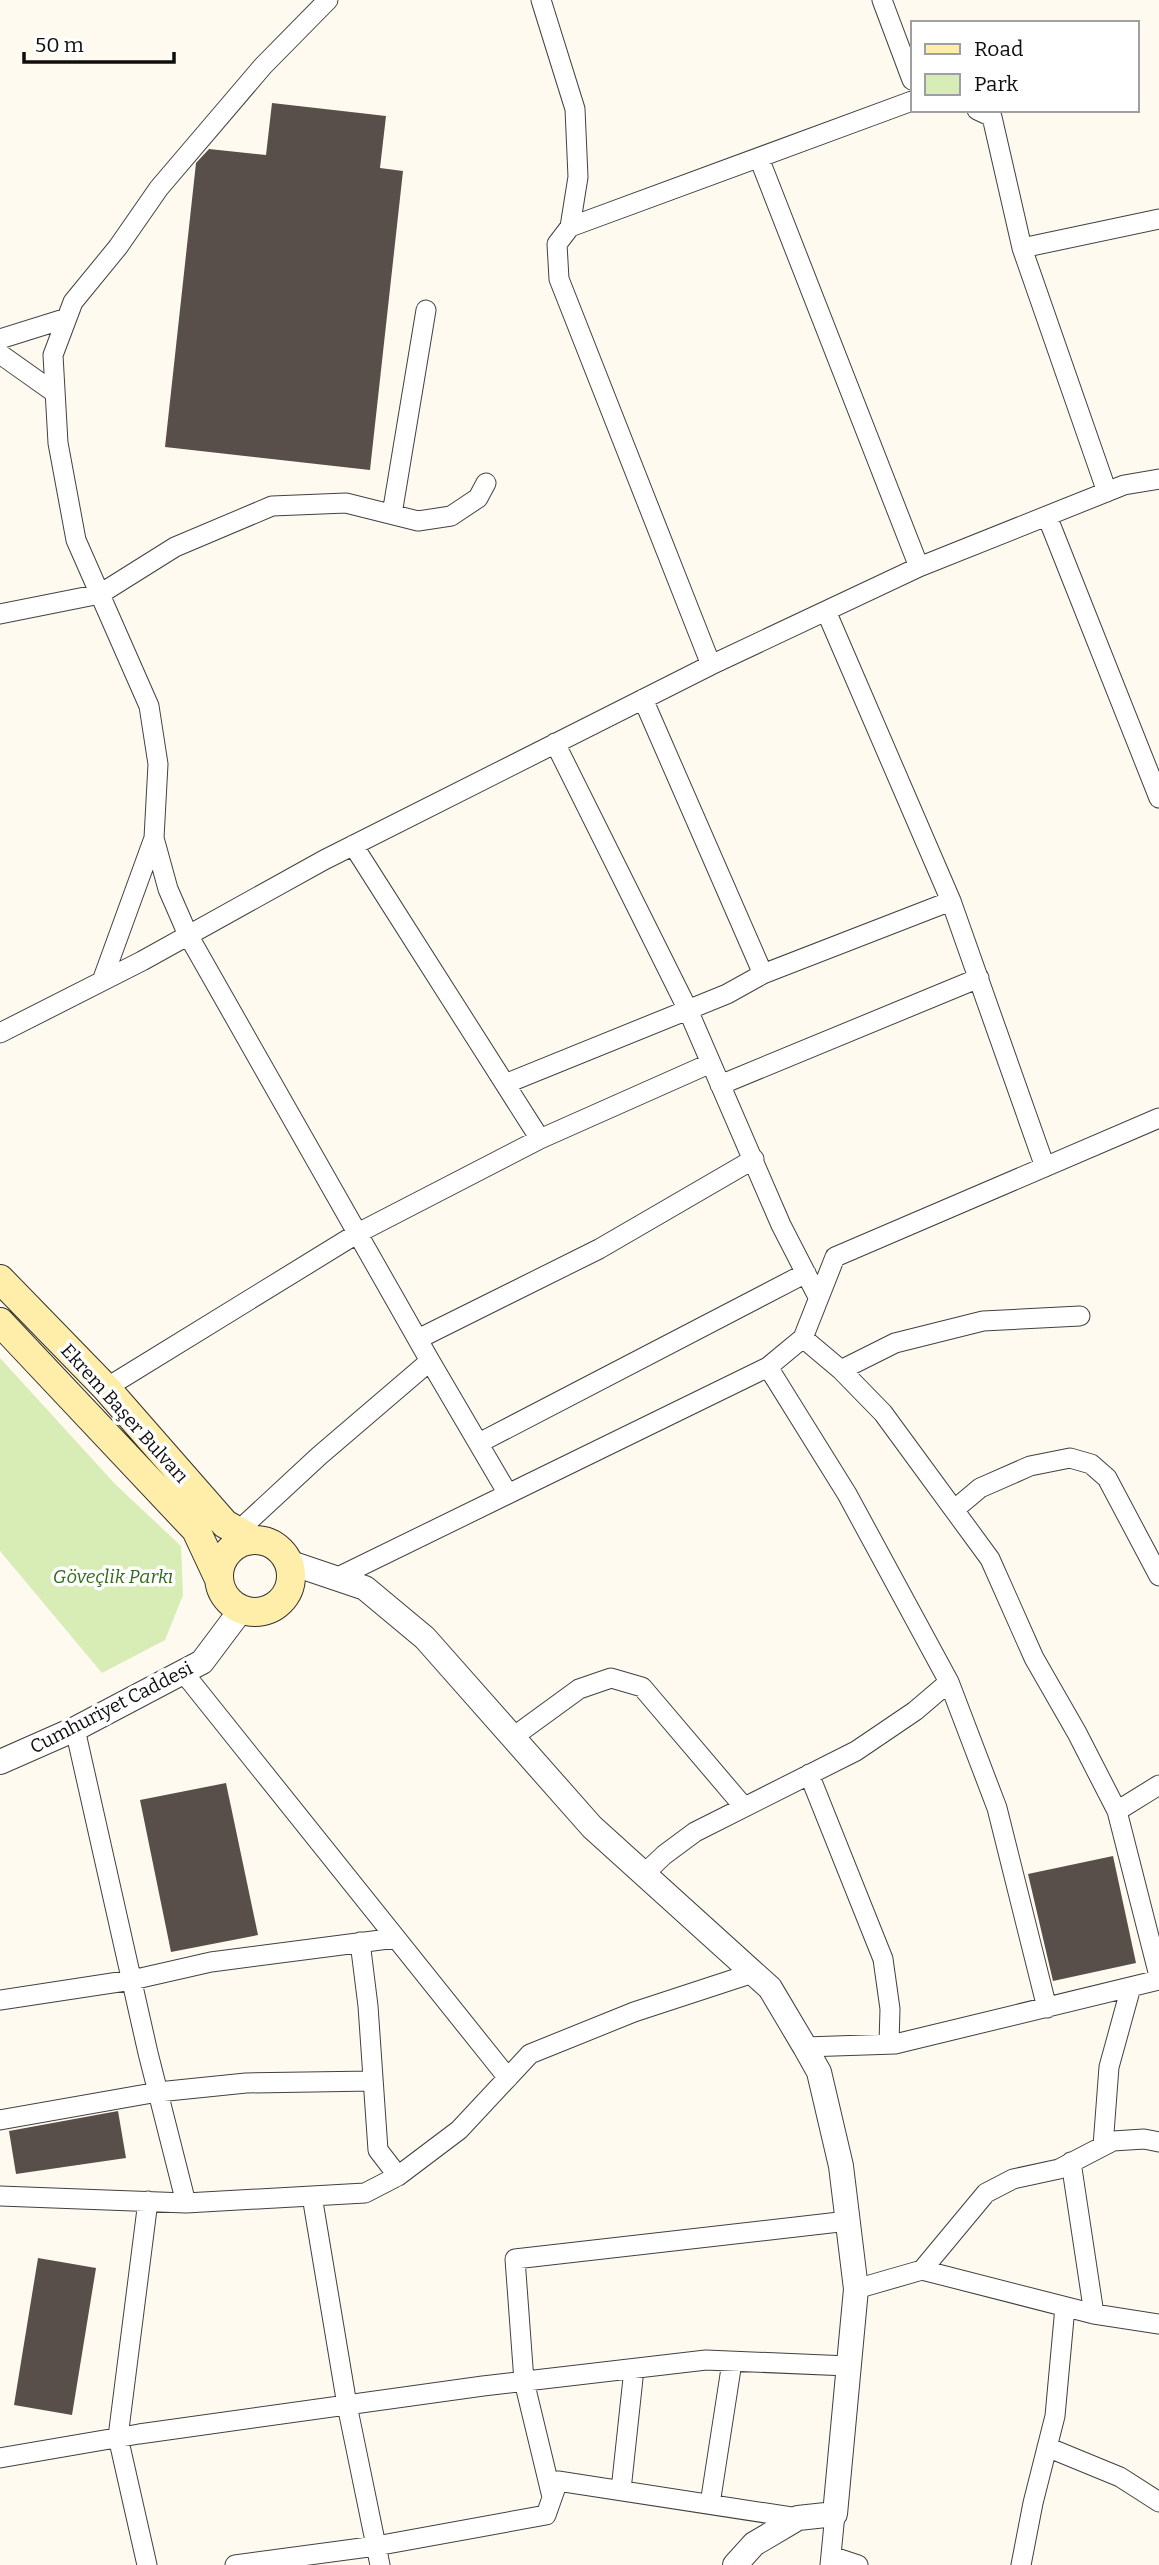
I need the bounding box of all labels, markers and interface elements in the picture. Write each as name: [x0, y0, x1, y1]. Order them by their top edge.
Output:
scale bar: [24, 21, 175, 65]
legend: [911, 21, 1138, 112]
text: 50 m: [35, 32, 84, 58]
text: Road: [974, 36, 1023, 62]
text: Park: [974, 71, 1018, 97]
street label: Ekrem Başer Bulvarı: [56, 1339, 193, 1488]
park label: Göveçlik Parkı: [53, 1565, 173, 1588]
street label: Cumhuriyet Caddesi: [26, 1656, 197, 1758]

